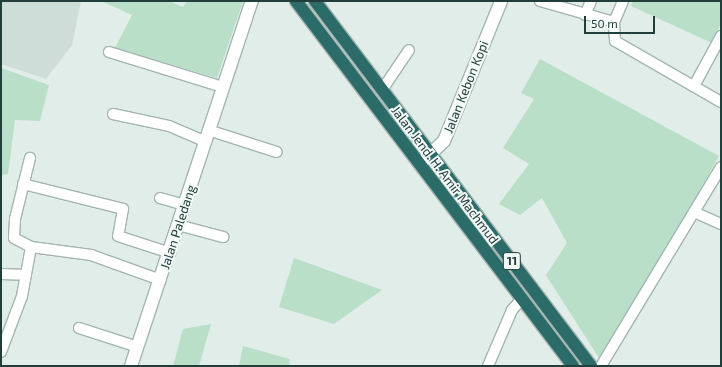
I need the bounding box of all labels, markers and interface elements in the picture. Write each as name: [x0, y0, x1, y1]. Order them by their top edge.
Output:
scale bar: [586, 8, 657, 34]
text: 50 m: [591, 16, 618, 30]
street label: Jalan Kebon Kopi: [440, 38, 492, 136]
street label: Jalan Jend. H. Amir Machmud: [388, 103, 502, 247]
street label: Jalan Paledang: [157, 183, 199, 271]
road number: 11: [502, 251, 522, 271]

